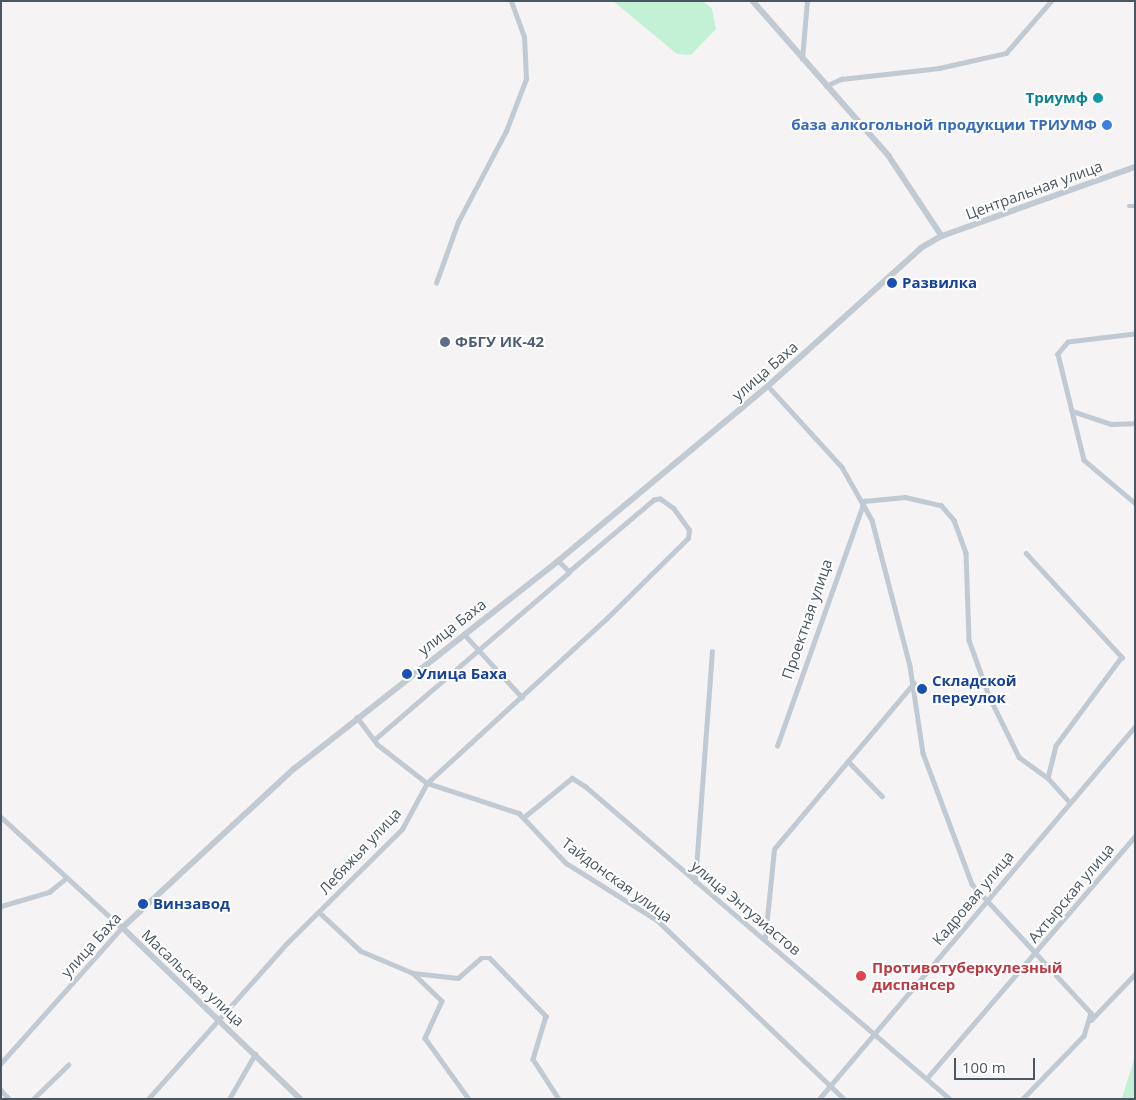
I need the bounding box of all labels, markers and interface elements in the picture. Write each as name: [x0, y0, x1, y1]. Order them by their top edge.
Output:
place label: Триумф: [1026, 89, 1088, 107]
marker: Триумф: [1092, 92, 1104, 104]
place label: база алкогольной продукции ТРИУМФ: [791, 116, 1097, 134]
marker: база алкогольной продукции ТРИУМФ: [1101, 119, 1113, 131]
street label: Центральная улица: [963, 157, 1105, 223]
place label: Развилка: [902, 274, 977, 292]
marker: Развилка: [886, 277, 898, 289]
place label: ФБГУ ИК-42: [455, 333, 544, 351]
marker: ФБГУ ИК-42: [439, 336, 451, 348]
street label: улица Баха: [729, 338, 801, 404]
street label: Проектная улица: [778, 557, 836, 681]
street label: улица Баха: [415, 595, 489, 659]
place label: Улица Баха: [417, 665, 507, 683]
marker: Улица Баха: [401, 668, 413, 680]
place label: Складской переулок: [932, 671, 1017, 706]
marker: Складской переулок: [916, 683, 928, 695]
street label: Лебяжья улица: [315, 804, 405, 898]
street label: Тайдонская улица: [558, 834, 676, 926]
street label: Ахтырская улица: [1024, 840, 1118, 946]
street label: Кадровая улица: [929, 847, 1017, 949]
street label: улица Энтузиастов: [687, 857, 805, 959]
place label: Винзавод: [153, 895, 230, 913]
marker: Винзавод: [137, 898, 149, 910]
street label: улица Баха: [57, 909, 125, 981]
street label: Масальская улица: [138, 926, 248, 1030]
place label: Противотуберкулезный диспансер: [872, 958, 1062, 993]
marker: Противотуберкулезный диспансер: [854, 969, 868, 983]
scale bar: [956, 1048, 1037, 1080]
text: 100 m: [962, 1057, 1006, 1077]

